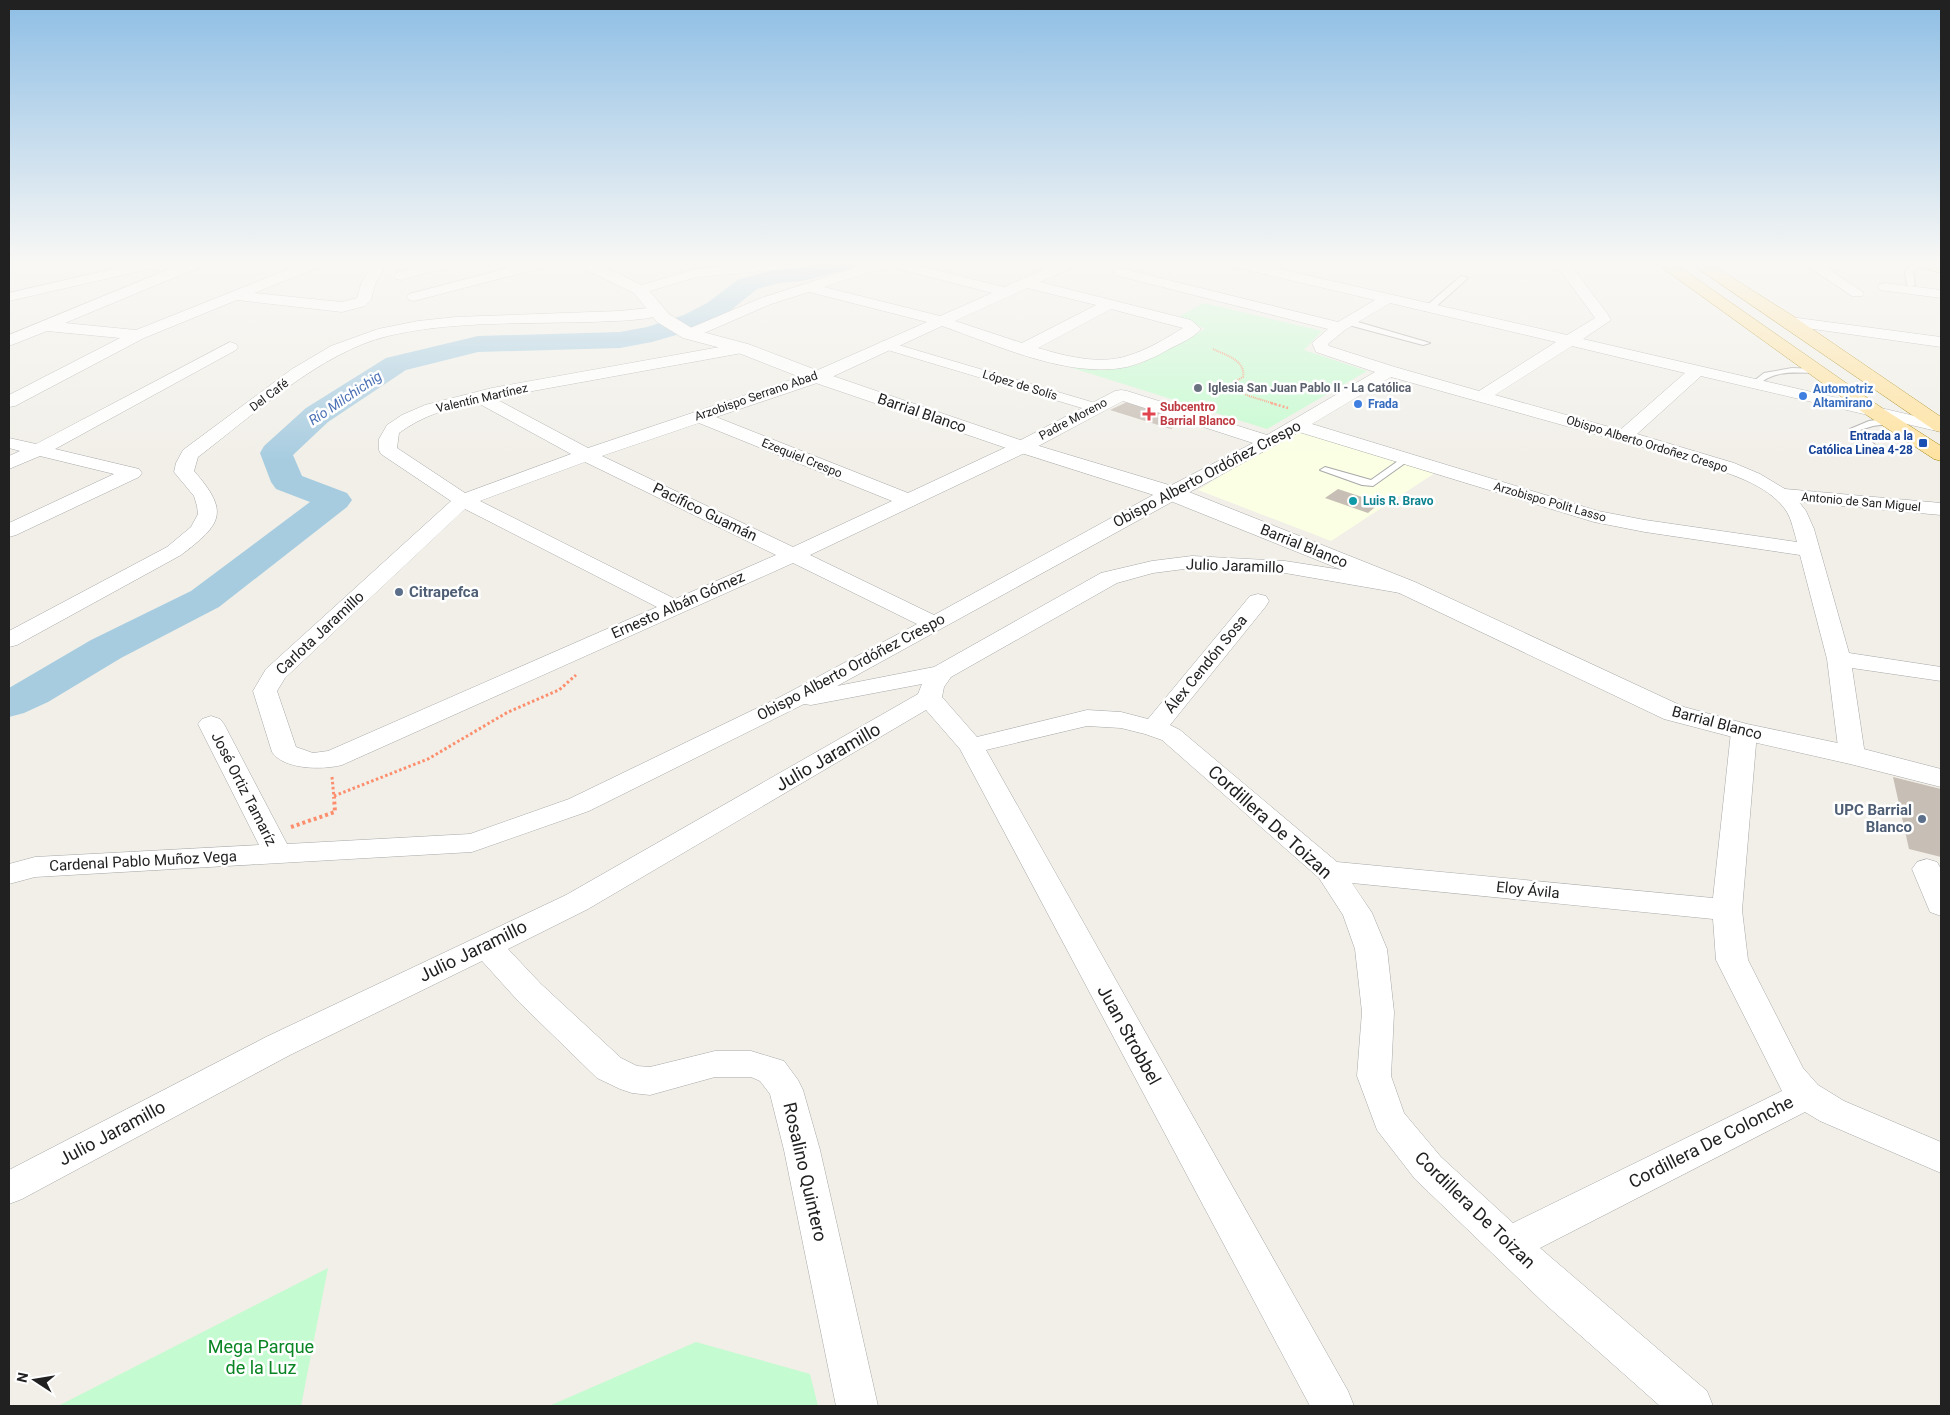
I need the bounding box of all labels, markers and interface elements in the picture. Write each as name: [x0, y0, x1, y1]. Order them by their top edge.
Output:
water label: Río Milchichig: [305, 367, 385, 428]
street label: López de Solís: [981, 367, 1059, 403]
street label: Arzobispo Serrano Abad: [693, 368, 819, 424]
street label: Del Café: [247, 376, 291, 414]
street label: Valentín Martínez: [435, 381, 529, 415]
place label: Iglesia San Juan Pablo II - La Católica: [1208, 381, 1412, 395]
marker: Iglesia San Juan Pablo II - La Católica: [1192, 382, 1204, 394]
place label: Automotriz Altamirano: [1813, 382, 1873, 410]
street label: Barrial Blanco: [875, 389, 969, 437]
marker: Automotriz Altamirano: [1797, 390, 1809, 402]
street label: Padre Moreno: [1037, 395, 1110, 443]
place label: Frada: [1368, 397, 1399, 411]
marker: Frada: [1352, 398, 1364, 410]
place label: Subcentro Barrial Blanco: [1160, 400, 1236, 428]
marker: Subcentro Barrial Blanco: [1142, 407, 1156, 421]
street label: Obispo Alberto Ordoñez Crespo: [1565, 413, 1730, 475]
street label: Obispo Alberto Ordóñez Crespo: [1110, 417, 1304, 531]
place label: Entrada a la Católica Linea 4-28: [1808, 429, 1914, 457]
street label: Ezequiel Crespo: [760, 435, 844, 481]
marker: Entrada a la Católica Linea 4-28: [1917, 437, 1929, 449]
street label: Pacífico Guamán: [650, 479, 760, 545]
street label: Arzobispo Polit Lasso: [1492, 479, 1608, 525]
street label: Antonio de San Miguel: [1801, 490, 1921, 514]
place label: Luis R. Bravo: [1363, 494, 1434, 508]
marker: Luis R. Bravo: [1347, 495, 1359, 507]
street label: Barrial Blanco: [1258, 520, 1350, 572]
street label: Julio Jaramillo: [1186, 555, 1284, 577]
street label: Ernesto Albán Gómez: [609, 567, 747, 643]
place label: Citrapefca: [409, 583, 479, 601]
marker: Citrapefca: [393, 586, 405, 598]
street label: Carlota Jaramillo: [272, 588, 368, 678]
street label: Obispo Alberto Ordóñez Crespo: [754, 610, 948, 724]
street label: Álex Cendón Sosa: [1161, 611, 1251, 717]
street label: Barrial Blanco: [1670, 702, 1764, 744]
street label: Julio Jaramillo: [771, 718, 884, 795]
street label: José Ortiz Tamaríz: [208, 729, 280, 849]
street label: Cordillera De Toizan: [1204, 760, 1337, 883]
place label: UPC Barrial Blanco: [1834, 801, 1912, 836]
marker: UPC Barrial Blanco: [1916, 813, 1928, 825]
street label: Cardenal Pablo Muñoz Vega: [49, 847, 237, 875]
street label: Eloy Ávila: [1495, 878, 1561, 902]
street label: Julio Jaramillo: [415, 915, 530, 986]
street label: Juan Strobbel: [1093, 981, 1166, 1088]
street label: Cordillera De Colonche: [1625, 1091, 1797, 1192]
street label: Julio Jaramillo: [55, 1096, 169, 1169]
street label: Rosalino Quintero: [779, 1100, 832, 1243]
street label: Cordillera De Toizan: [1411, 1147, 1540, 1273]
park label: Mega Parque de la Luz: [208, 1336, 314, 1378]
north arrow: [10, 1355, 60, 1405]
text: N: [13, 1371, 31, 1384]

